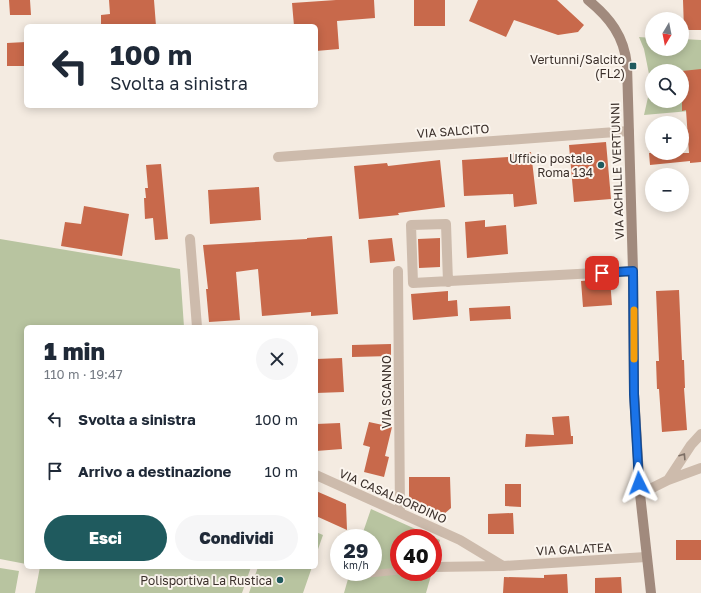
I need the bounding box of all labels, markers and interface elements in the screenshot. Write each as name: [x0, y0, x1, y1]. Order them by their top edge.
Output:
north arrow: [645, 12, 689, 56]
map controls: [645, 12, 689, 212]
text: 100 m: [110, 38, 192, 71]
icon: left: [44, 40, 96, 92]
place label: Vertunni/Salcito (FL2): [530, 52, 625, 81]
marker: Vertunni/Salcito (FL2): [628, 61, 638, 71]
button: search: [645, 64, 689, 108]
text: Svolta a sinistra: [110, 72, 248, 94]
street label: VIA ACHILLE VERTUNNI: [607, 102, 627, 240]
button: +: [645, 116, 689, 160]
street label: VIA SALCITO: [416, 121, 490, 141]
place label: Ufficio postale Roma 134: [509, 151, 593, 180]
marker: Ufficio postale Roma 134: [596, 160, 606, 170]
button: −: [645, 168, 689, 212]
pin: [585, 256, 619, 290]
icon: arrive: [591, 262, 613, 284]
text: 1 min: [44, 336, 105, 365]
button: close: [256, 338, 298, 380]
street label: VIA SCANNO: [379, 355, 394, 429]
text: 110 m · 19:47: [44, 366, 123, 382]
icon: left: [44, 408, 66, 430]
text: Svolta a sinistra: [78, 410, 196, 428]
text: 100 m: [255, 410, 298, 428]
one-way arrow: [679, 453, 686, 460]
icon: arrive: [44, 460, 66, 482]
text: Arrivo a destinazione: [78, 462, 231, 480]
text: 10 m: [264, 462, 298, 480]
position arrow: [618, 462, 660, 504]
street label: VIA CASALBORDINO: [337, 465, 449, 527]
button: Esci: [44, 515, 167, 561]
button: Condividi: [175, 515, 298, 561]
speed limit sign: 40: [390, 529, 442, 581]
text: 29: [344, 538, 368, 562]
street label: VIA GALATEA: [536, 540, 612, 558]
text: km/h: [343, 559, 369, 571]
place label: Polisportiva La Rustica: [140, 573, 272, 588]
marker: Polisportiva La Rustica: [275, 575, 285, 585]

